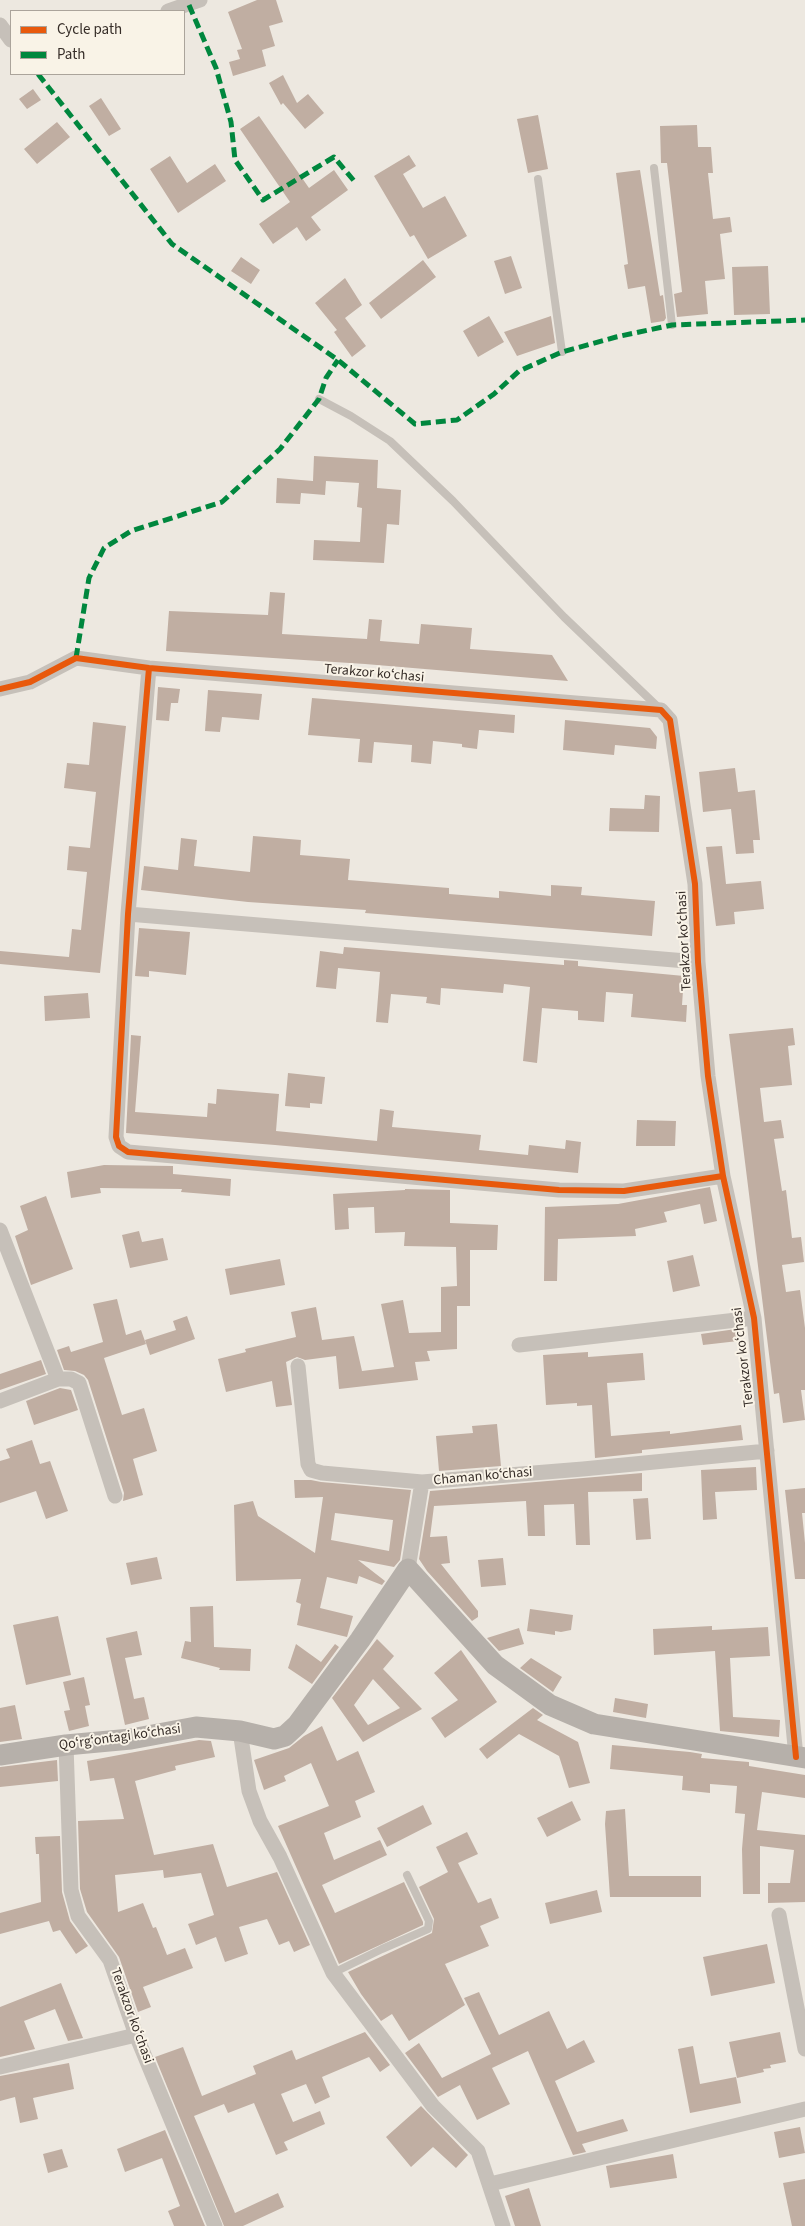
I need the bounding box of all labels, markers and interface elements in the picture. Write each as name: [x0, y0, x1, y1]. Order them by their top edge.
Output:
legend: [10, 10, 185, 75]
text: Cycle path: [57, 19, 122, 40]
text: Path: [57, 44, 85, 65]
street label: Terakzor koʻchasi: [323, 661, 425, 687]
street label: Terakzor koʻchasi: [674, 890, 696, 992]
street label: Terakzor koʻchasi: [730, 1306, 758, 1408]
street label: Chaman koʻchasi: [433, 1464, 533, 1490]
street label: Qoʻrgʻontagi koʻchasi: [58, 1721, 182, 1755]
street label: Terakzor koʻchasi: [106, 1966, 156, 2066]

